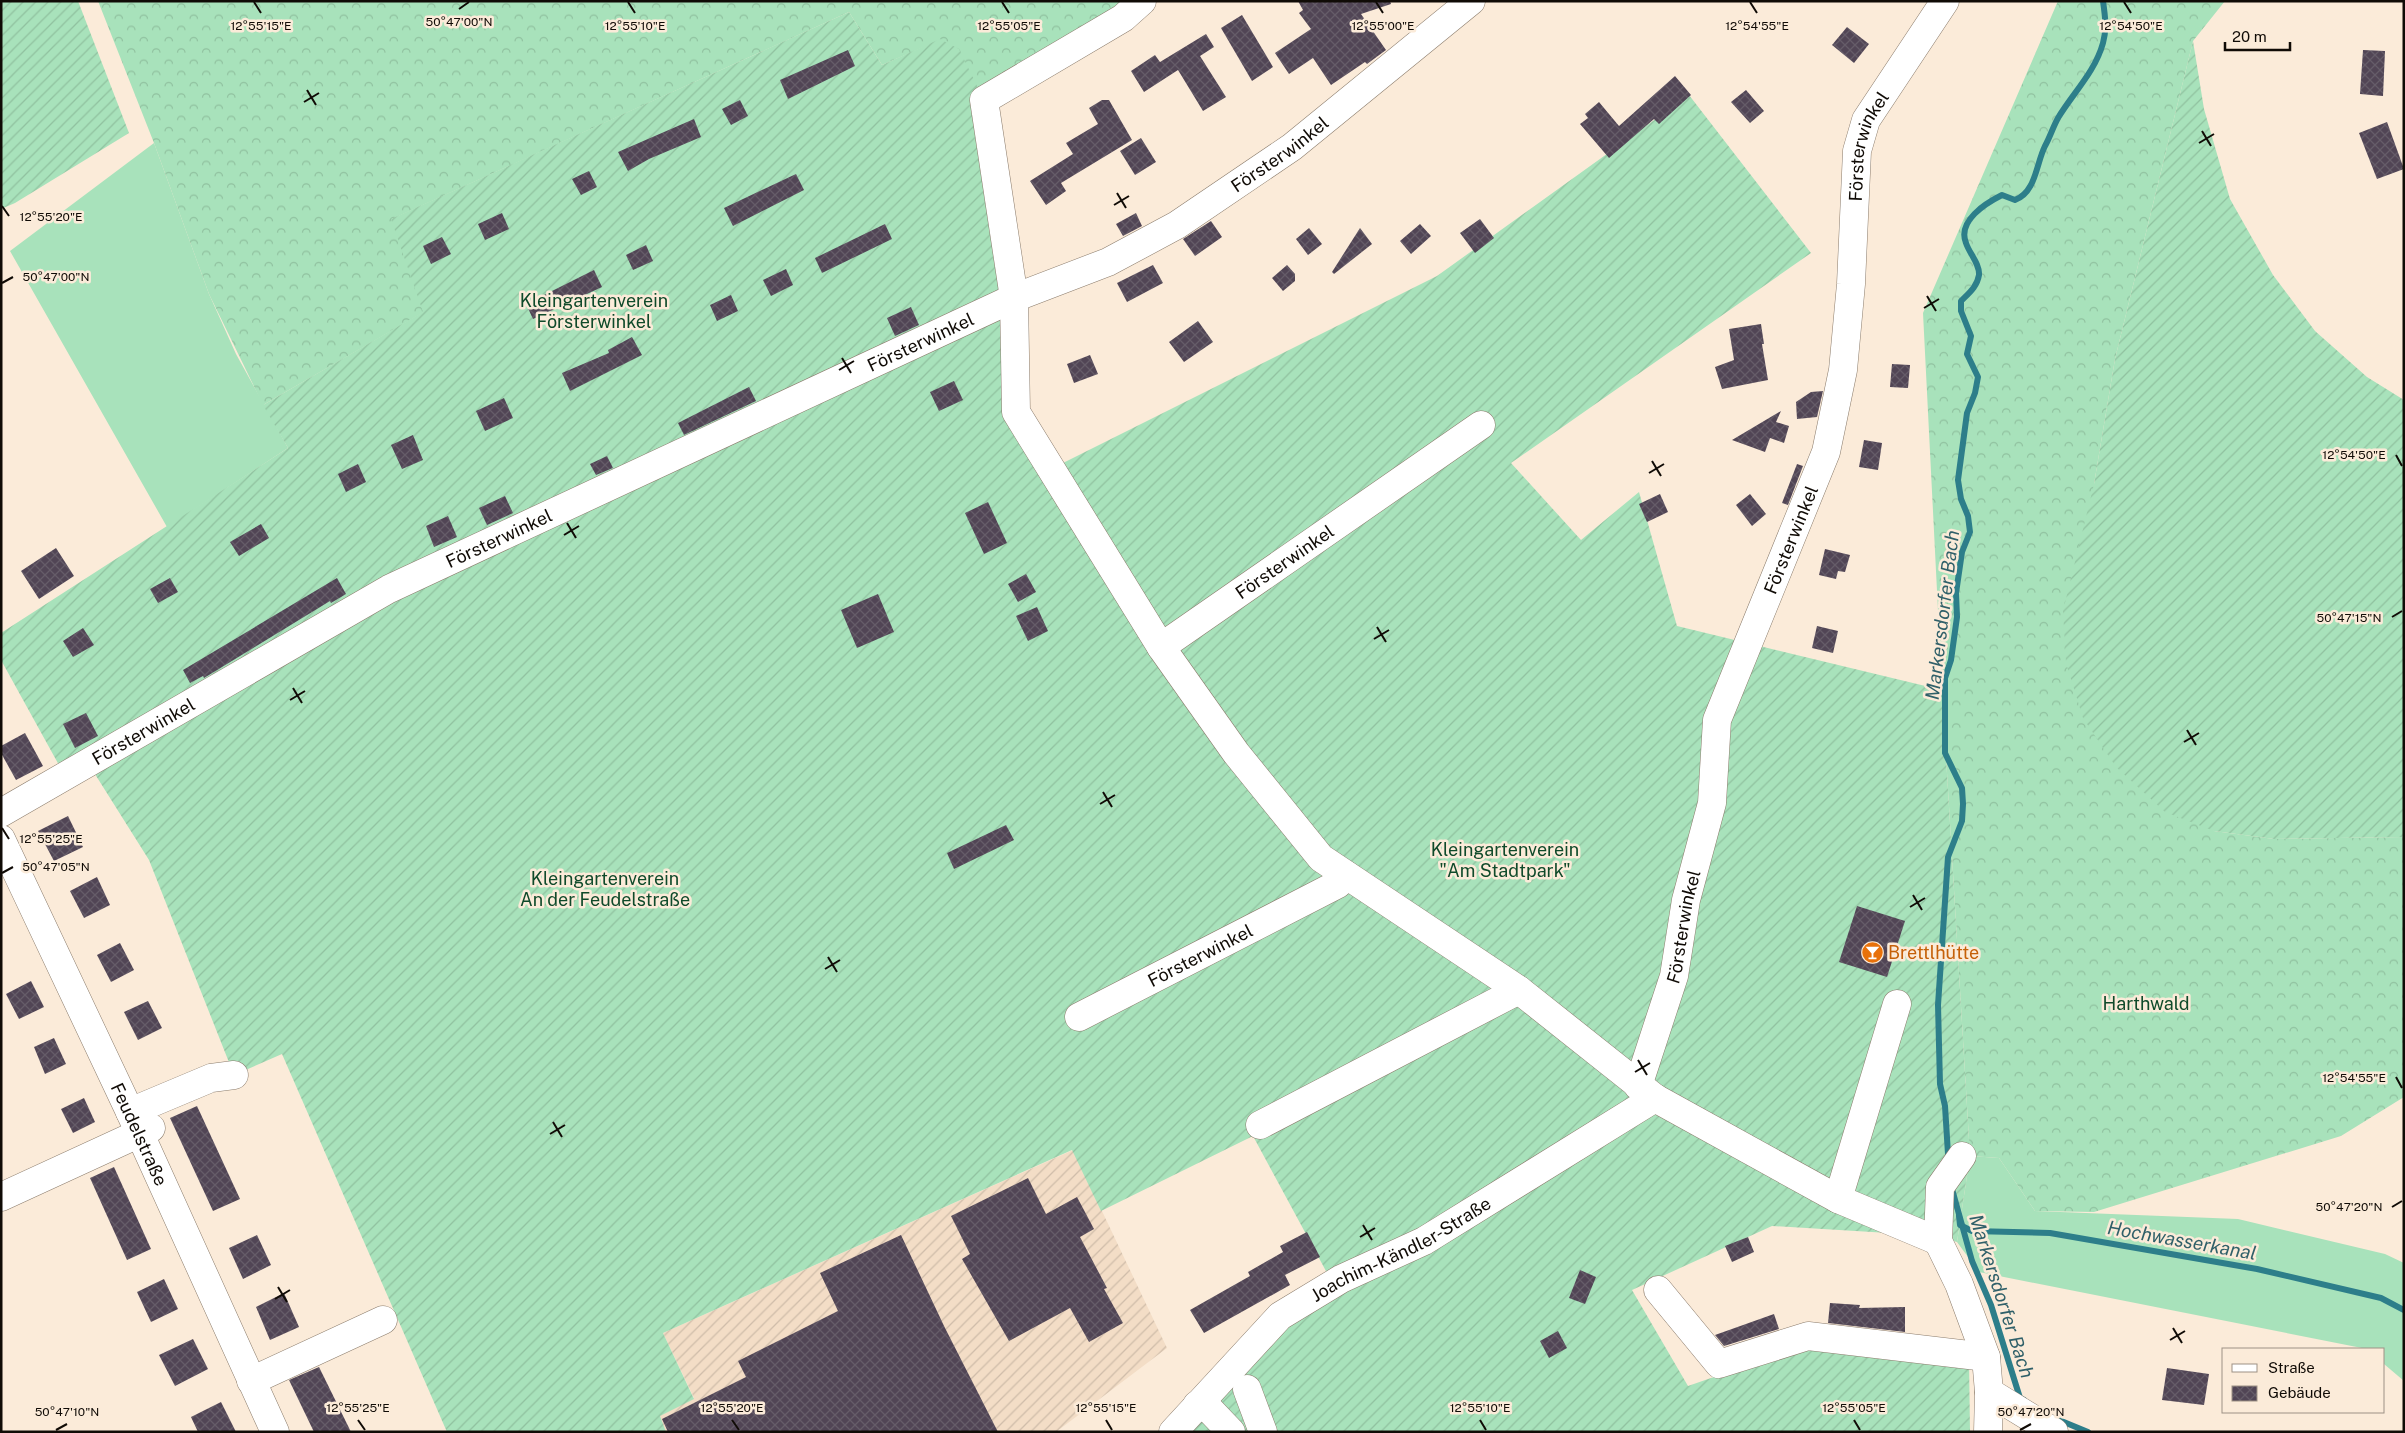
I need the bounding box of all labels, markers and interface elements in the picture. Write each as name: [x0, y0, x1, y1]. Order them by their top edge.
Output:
text: 50°47'00"N: [425, 15, 493, 29]
text: 12°55'15"E: [230, 19, 292, 33]
text: 12°55'10"E: [605, 19, 665, 33]
text: 12°55'05"E: [977, 19, 1041, 33]
text: 12°55'00"E: [1351, 19, 1415, 33]
text: 12°54'55"E: [1725, 19, 1789, 33]
text: 12°54'50"E: [2099, 19, 2163, 33]
scale bar: [2225, 20, 2290, 52]
text: 20 m: [2232, 28, 2267, 45]
street label: Försterwinkel: [1844, 87, 1893, 202]
street label: Försterwinkel: [1227, 112, 1332, 196]
text: 12°55'20"E: [20, 210, 83, 224]
text: 50°47'00"N: [22, 270, 90, 284]
park label: Kleingartenverein Försterwinkel: [520, 290, 668, 332]
street label: Försterwinkel: [864, 308, 977, 375]
text: 12°54'50"E: [2322, 448, 2386, 462]
street label: Försterwinkel: [1759, 482, 1822, 597]
street label: Försterwinkel: [442, 504, 555, 572]
street label: Försterwinkel: [1231, 520, 1338, 603]
water label: Markersdorfer Bach: [1921, 529, 1963, 701]
text: 50°47'15"N: [2316, 611, 2382, 625]
street label: Försterwinkel: [88, 693, 198, 769]
text: 12°55'25"E: [19, 832, 83, 846]
park label: Kleingartenverein "Am Stadtpark": [1431, 839, 1579, 881]
text: 50°47'05"N: [22, 860, 90, 874]
street label: Försterwinkel: [1662, 867, 1704, 986]
park label: Kleingartenverein An der Feudelstraße: [520, 868, 690, 910]
street label: Försterwinkel: [1144, 919, 1256, 991]
bar icon: Brettlhütte: [1860, 940, 1884, 964]
place label: Brettlhütte: [1888, 942, 1979, 963]
park label: Harthwald: [2102, 993, 2190, 1014]
text: 12°54'55"E: [2322, 1071, 2386, 1085]
street label: Feudelstraße: [107, 1079, 172, 1189]
street label: Joachim-Kändler-Straße: [1307, 1192, 1494, 1306]
text: 50°47'20"N: [2316, 1200, 2382, 1214]
water label: Markersdorfer Bach: [1965, 1211, 2039, 1381]
water label: Hochwasserkanal: [2106, 1216, 2258, 1264]
legend: [2222, 1348, 2385, 1413]
text: Straße: [2268, 1359, 2315, 1376]
text: Gebäude: [2268, 1384, 2331, 1401]
text: 12°55'25"E: [326, 1401, 390, 1415]
text: 12°55'20"E: [701, 1401, 764, 1415]
text: 12°55'15"E: [1075, 1401, 1137, 1415]
text: 12°55'10"E: [1450, 1401, 1510, 1415]
text: 12°55'05"E: [1822, 1401, 1886, 1415]
text: 50°47'10"N: [35, 1405, 99, 1419]
text: 50°47'20"N: [1998, 1405, 2064, 1419]

